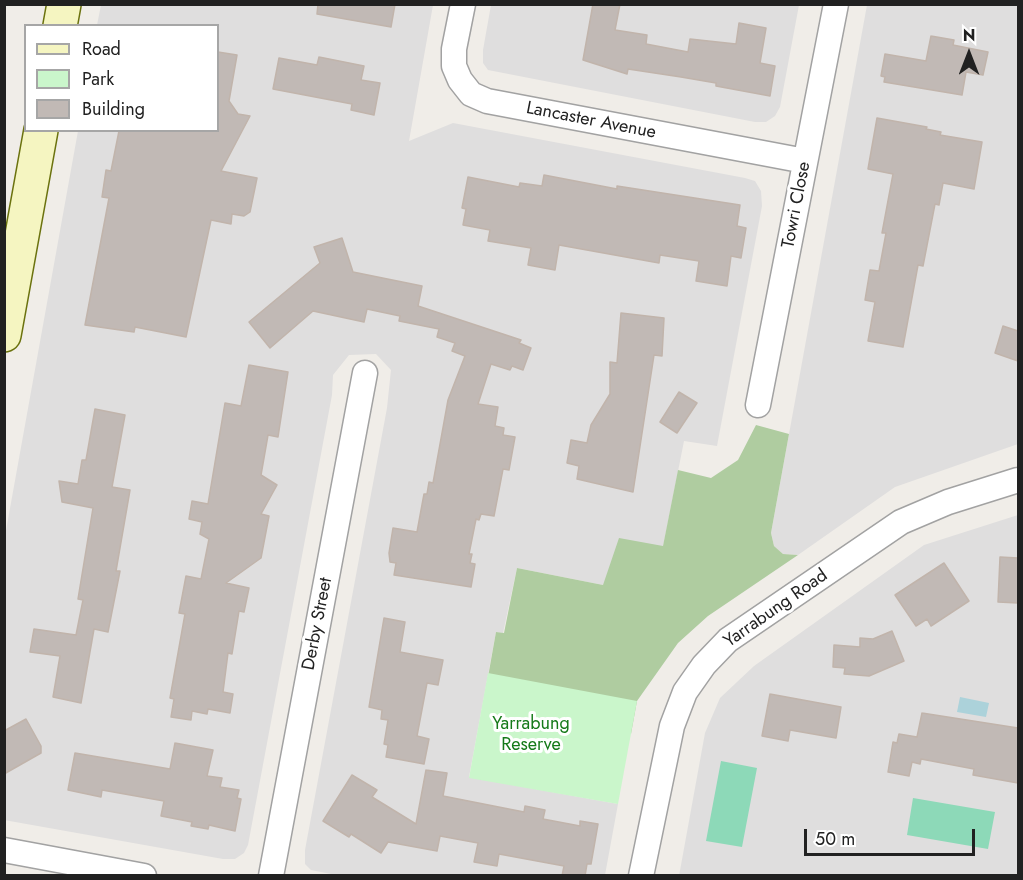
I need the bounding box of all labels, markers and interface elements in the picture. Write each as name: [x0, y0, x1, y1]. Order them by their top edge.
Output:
legend: [24, 24, 219, 132]
north arrow: [939, 24, 999, 84]
text: N: [963, 24, 975, 47]
text: Road: [82, 36, 121, 62]
text: Park: [82, 66, 114, 92]
text: Building: [82, 96, 145, 122]
street label: Lancaster Avenue: [524, 98, 658, 144]
street label: Towri Close: [778, 160, 816, 250]
street label: Yarrabung Road: [720, 565, 832, 653]
street label: Derby Street: [298, 576, 338, 672]
park label: Yarrabung Reserve: [492, 714, 570, 756]
scale bar: [807, 817, 978, 855]
text: 50 m: [815, 826, 855, 852]

